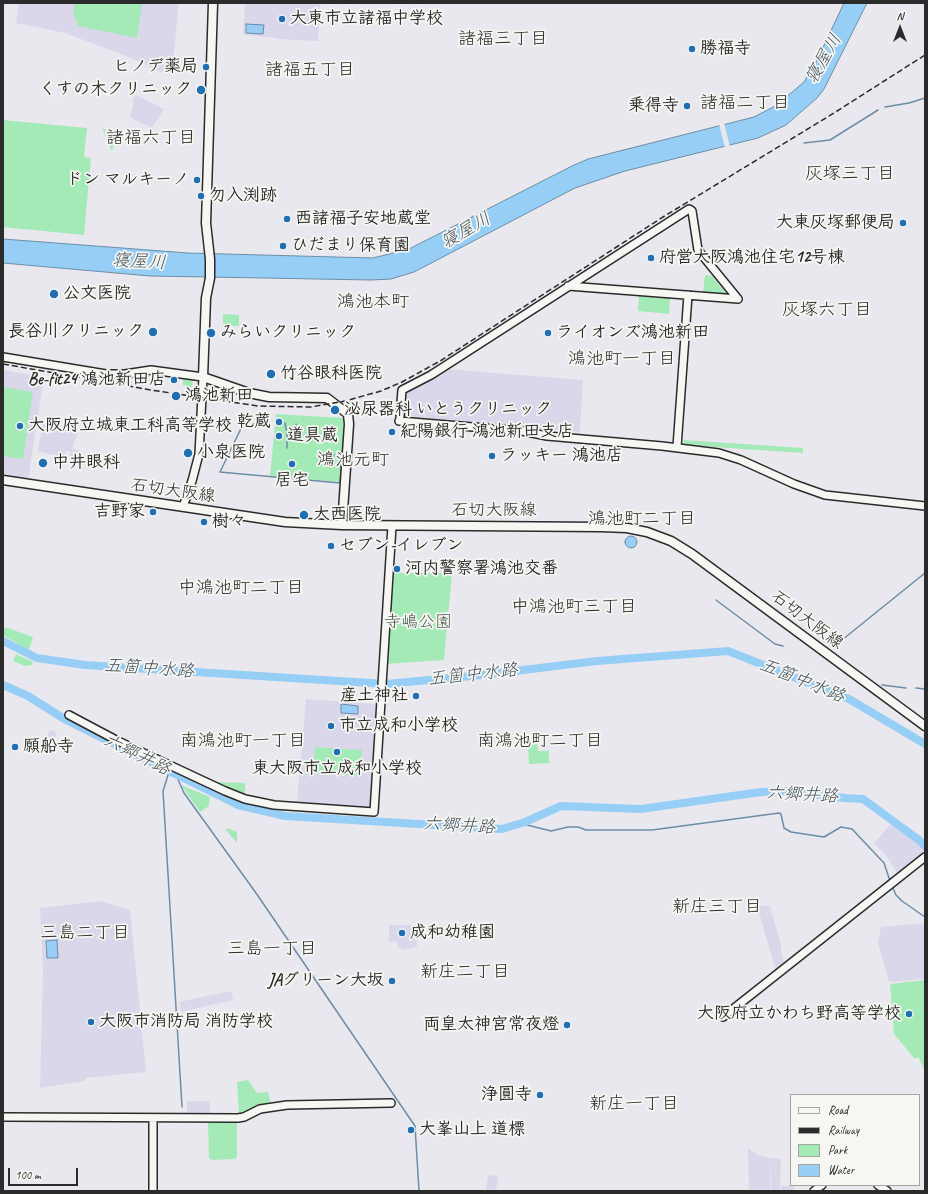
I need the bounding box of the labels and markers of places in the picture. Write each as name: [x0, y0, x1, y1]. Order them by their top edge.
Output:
place label: 大東市立諸福中学校: [290, 9, 443, 29]
marker: 大東市立諸福中学校: [277, 14, 287, 24]
place label: 勝福寺: [700, 39, 751, 59]
marker: 勝福寺: [687, 44, 697, 54]
place label: ヒノデ薬局: [113, 57, 198, 77]
marker: ヒノデ薬局: [201, 62, 211, 72]
place label: くすの木クリニック: [39, 80, 192, 100]
marker: くすの木クリニック: [195, 84, 207, 96]
place label: 乗得寺: [628, 96, 679, 116]
marker: 乗得寺: [682, 101, 692, 111]
place label: ドン マルキーノ: [66, 170, 189, 190]
marker: ドン マルキーノ: [192, 175, 202, 185]
place label: 勿入渕跡: [209, 186, 277, 206]
marker: 勿入渕跡: [196, 191, 206, 201]
place label: 西諸福子安地蔵堂: [295, 209, 431, 229]
place label: 大東灰塚郵便局: [776, 213, 895, 233]
marker: 西諸福子安地蔵堂: [282, 214, 292, 224]
marker: 大東灰塚郵便局: [898, 218, 908, 228]
place label: ひだまり保育園: [291, 236, 410, 256]
marker: ひだまり保育園: [278, 241, 288, 251]
place label: 府営大阪鴻池住宅12号棟: [659, 248, 844, 268]
marker: 府営大阪鴻池住宅12号棟: [646, 253, 656, 263]
place label: 公文医院: [63, 284, 131, 304]
marker: 公文医院: [48, 288, 60, 300]
place label: 長谷川クリニック: [8, 322, 144, 342]
place label: みらいクリニック: [220, 323, 356, 343]
place label: ライオンズ鴻池新田: [556, 323, 709, 343]
marker: 長谷川クリニック: [147, 326, 159, 338]
marker: みらいクリニック: [205, 327, 217, 339]
marker: ライオンズ鴻池新田: [543, 328, 553, 338]
place label: 竹谷眼科医院: [280, 364, 382, 384]
marker: 竹谷眼科医院: [265, 368, 277, 380]
place label: Be-fit24 鴻池新田店: [28, 370, 166, 390]
marker: Be-fit24 鴻池新田店: [169, 375, 179, 385]
place label: 鴻池新田: [185, 386, 253, 406]
marker: 鴻池新田: [170, 390, 182, 402]
place label: 泌尿器科 いとうクリニック: [344, 400, 552, 420]
marker: 泌尿器科 いとうクリニック: [329, 404, 341, 416]
place label: 乾蔵: [237, 412, 271, 432]
place label: 大阪府立城東工科高等学校: [28, 416, 232, 436]
marker: 乾蔵: [274, 417, 284, 427]
marker: 大阪府立城東工科高等学校: [15, 421, 25, 431]
place label: 紀陽銀行 鴻池新田支店: [400, 422, 574, 442]
place label: 道具蔵: [287, 426, 338, 446]
marker: 紀陽銀行 鴻池新田支店: [387, 427, 397, 437]
marker: 道具蔵: [274, 431, 284, 441]
place label: 小泉医院: [197, 443, 265, 463]
place label: ラッキー 鴻池店: [500, 446, 623, 466]
marker: 小泉医院: [182, 447, 194, 459]
marker: ラッキー 鴻池店: [487, 451, 497, 461]
place label: 中井眼科: [52, 453, 120, 473]
marker: 中井眼科: [37, 457, 49, 469]
marker: 居宅: [287, 459, 297, 469]
place label: 居宅: [275, 471, 309, 491]
place label: 吉野家: [94, 502, 145, 522]
place label: 大西医院: [313, 505, 381, 525]
marker: 吉野家: [148, 507, 158, 517]
marker: 大西医院: [298, 509, 310, 521]
place label: 樹々: [212, 512, 246, 532]
marker: 樹々: [199, 517, 209, 527]
place label: セブン-イレブン: [339, 536, 464, 556]
marker: セブン-イレブン: [326, 541, 336, 551]
place label: 河内警察署鴻池交番: [405, 559, 558, 579]
marker: 河内警察署鴻池交番: [392, 564, 402, 574]
place label: 産土神社: [340, 686, 408, 706]
marker: 産土神社: [411, 691, 421, 701]
place label: 市立成和小学校: [339, 716, 458, 736]
marker: 市立成和小学校: [326, 721, 336, 731]
place label: 願船寺: [23, 737, 74, 757]
marker: 願船寺: [10, 742, 20, 752]
marker: 東大阪市立成和小学校: [332, 747, 342, 757]
place label: 東大阪市立成和小学校: [252, 759, 422, 779]
place label: 成和幼稚園: [410, 923, 495, 943]
marker: 成和幼稚園: [397, 928, 407, 938]
place label: JAグリーン大坂: [268, 971, 384, 991]
marker: JAグリーン大坂: [387, 976, 397, 986]
place label: 大阪府立かわち野高等学校: [697, 1004, 901, 1024]
marker: 大阪府立かわち野高等学校: [904, 1009, 914, 1019]
place label: 大阪市消防局 消防学校: [99, 1012, 273, 1032]
place label: 両皇太神宮常夜燈: [423, 1015, 559, 1035]
marker: 大阪市消防局 消防学校: [86, 1017, 96, 1027]
marker: 両皇太神宮常夜燈: [562, 1020, 572, 1030]
place label: 浄圓寺: [481, 1085, 532, 1105]
marker: 浄圓寺: [535, 1090, 545, 1100]
place label: 大峯山上 道標: [419, 1120, 525, 1140]
marker: 大峯山上 道標: [406, 1125, 416, 1135]

